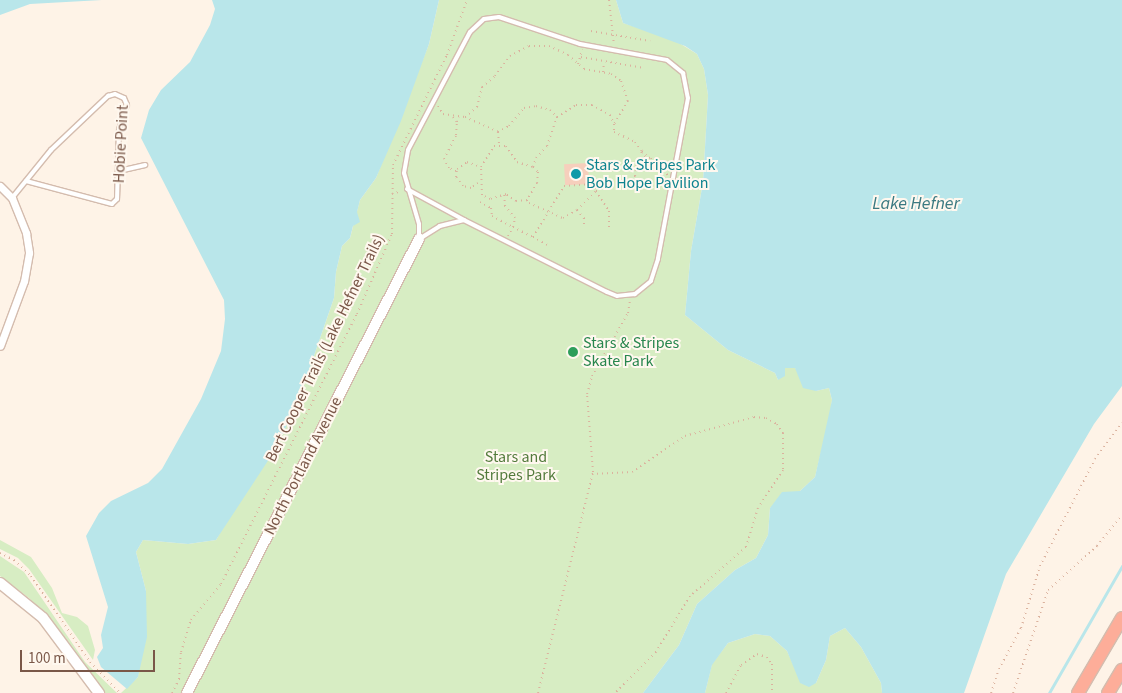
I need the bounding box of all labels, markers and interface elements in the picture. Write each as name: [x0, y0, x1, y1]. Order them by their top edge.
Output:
street label: Hobie Point: [109, 104, 133, 184]
place label: Stars & Stripes Park Bob Hope Pavilion: [586, 155, 715, 193]
marker: Stars & Stripes Park Bob Hope Pavilion: [570, 168, 582, 180]
water label: Lake Hefner: [872, 193, 960, 215]
street label: Bert Cooper Trails (Lake Hefner Trails): [261, 231, 389, 465]
place label: Stars & Stripes Skate Park: [583, 333, 679, 371]
marker: Stars & Stripes Skate Park: [567, 346, 579, 358]
street label: North Portland Avenue: [260, 394, 346, 538]
park label: Stars and Stripes Park: [476, 447, 556, 485]
scale bar: [22, 640, 158, 672]
text: 100 m: [28, 648, 66, 669]

